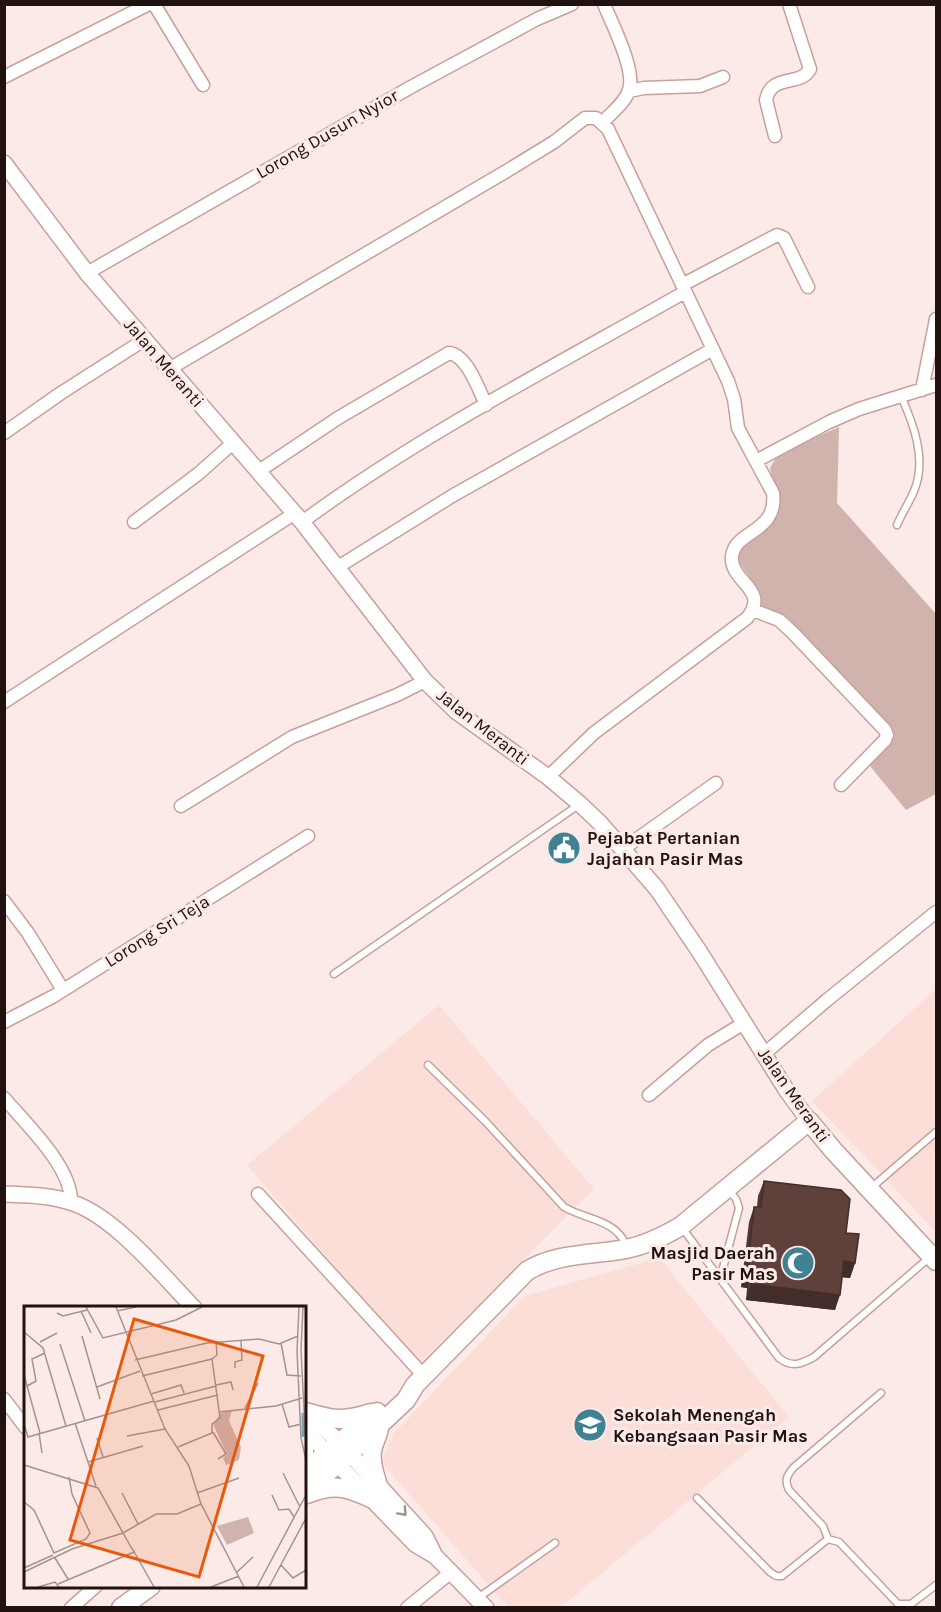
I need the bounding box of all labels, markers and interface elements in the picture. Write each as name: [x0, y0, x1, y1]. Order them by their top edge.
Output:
street label: Lorong Dusun Nyior: [252, 84, 402, 184]
street label: Jalan Meranti: [119, 314, 209, 412]
street label: Jalan Meranti: [432, 684, 534, 770]
place label: Pejabat Pertanian Jajahan Pasir Mas: [587, 827, 743, 870]
public building icon: Pejabat Pertanian Jajahan Pasir Mas: [546, 830, 582, 866]
street label: Lorong Sri Teja: [101, 890, 213, 972]
street label: Jalan Meranti: [753, 1043, 835, 1147]
place label: Masjid Daerah Pasir Mas: [650, 1242, 775, 1285]
mosque icon: Masjid Daerah Pasir Mas: [780, 1245, 816, 1281]
inset map: [24, 1306, 306, 1588]
place label: Sekolah Menengah Kebangsaan Pasir Mas: [613, 1404, 808, 1447]
school or university icon: Sekolah Menengah Kebangsaan Pasir Mas: [572, 1407, 608, 1443]
one-way arrow: [396, 1505, 407, 1516]

